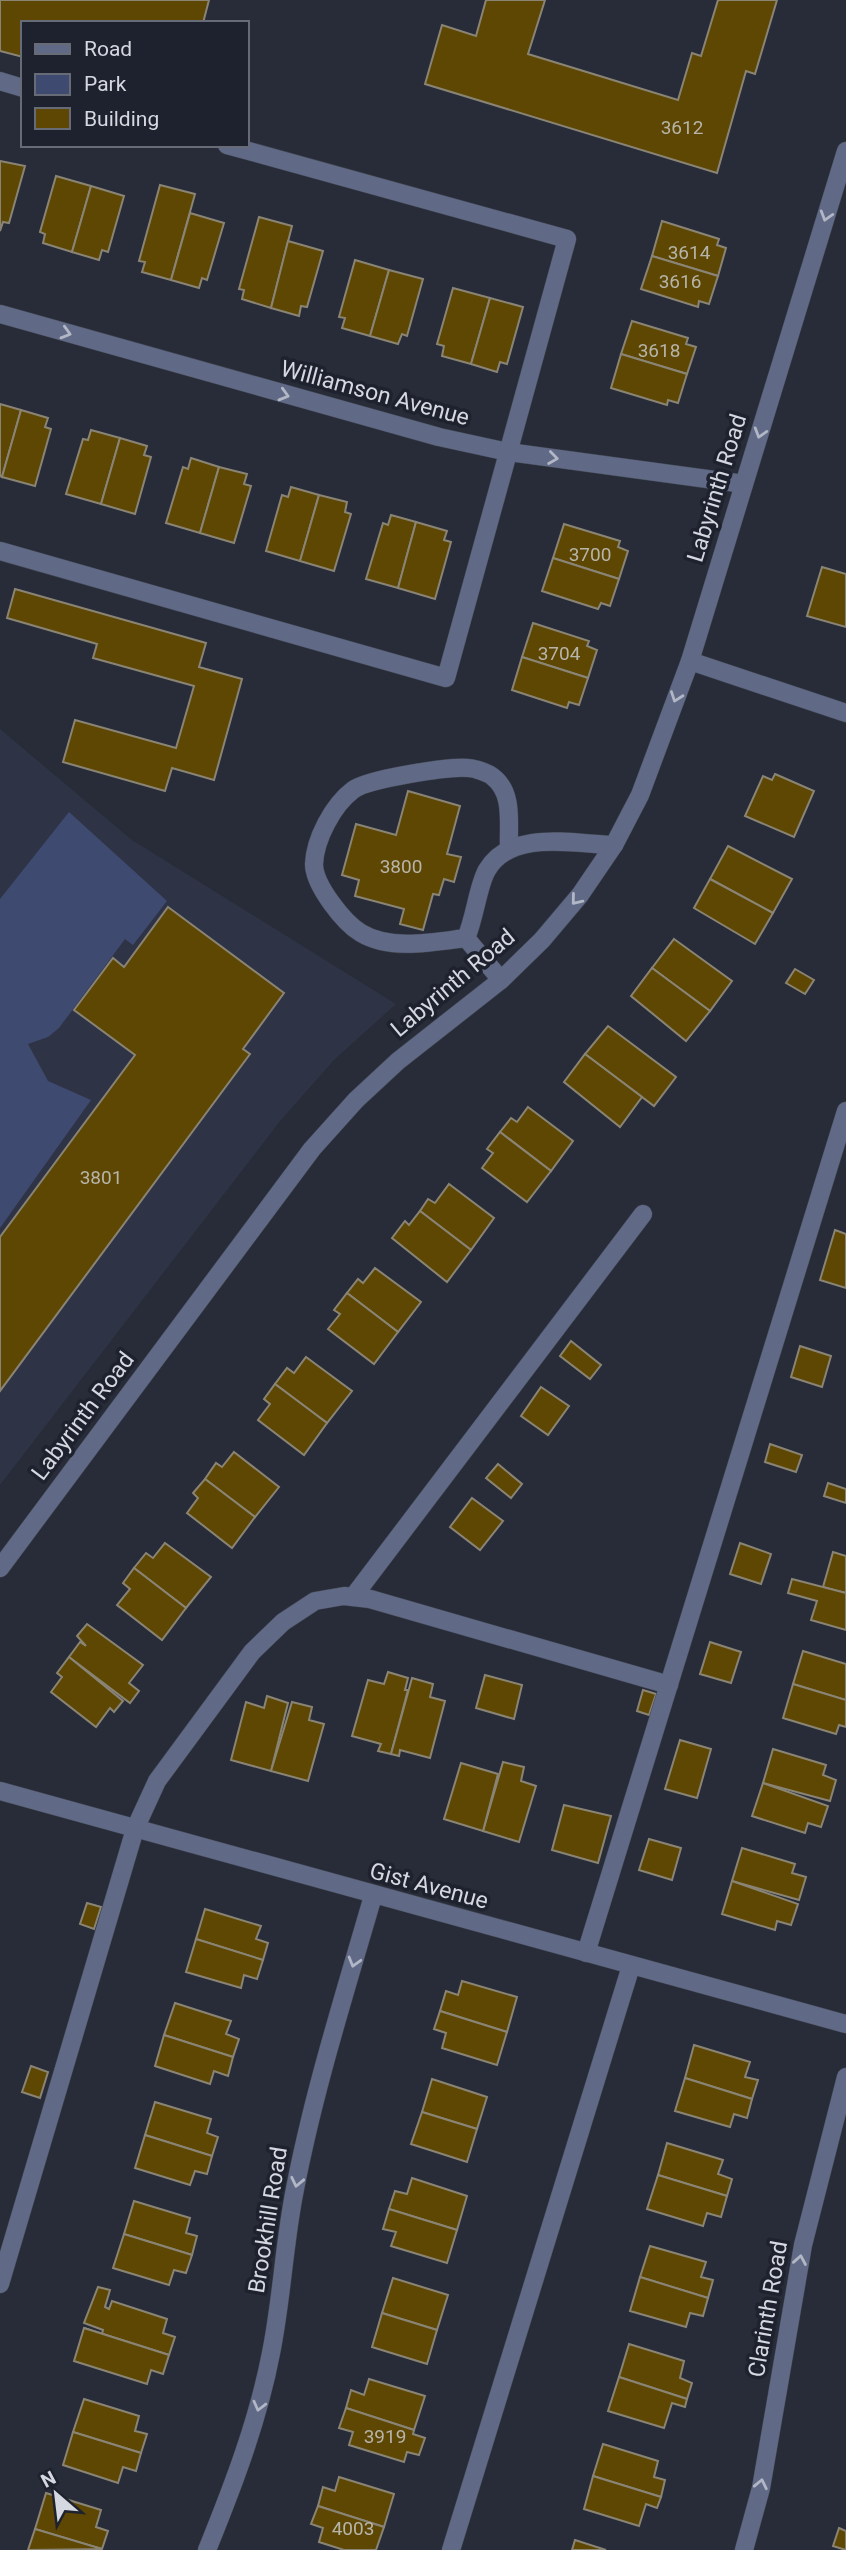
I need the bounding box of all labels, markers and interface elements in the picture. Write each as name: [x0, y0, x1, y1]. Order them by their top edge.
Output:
legend: [21, 21, 248, 147]
text: Road: [84, 37, 132, 61]
text: Park: [84, 72, 127, 96]
text: Building: [84, 107, 159, 131]
house number: 3612: [661, 116, 703, 139]
one-way arrow: [820, 209, 834, 222]
house number: 3614: [668, 241, 711, 264]
house number: 3616: [659, 270, 701, 293]
one-way arrow: [59, 325, 71, 339]
house number: 3618: [638, 339, 680, 362]
street label: Williamson Avenue: [278, 355, 472, 431]
one-way arrow: [278, 387, 290, 402]
street label: Labyrinth Road: [682, 411, 752, 565]
one-way arrow: [753, 427, 768, 439]
one-way arrow: [548, 450, 559, 465]
house number: 3700: [569, 543, 611, 566]
house number: 3704: [538, 642, 581, 665]
one-way arrow: [671, 691, 685, 703]
house number: 3800: [380, 855, 422, 878]
one-way arrow: [572, 891, 584, 904]
street label: Labyrinth Road: [386, 923, 520, 1043]
house number: 3801: [80, 1166, 122, 1189]
street label: Labyrinth Road: [26, 1347, 140, 1485]
street label: Gist Avenue: [367, 1857, 491, 1915]
one-way arrow: [348, 1956, 363, 1968]
street label: Brookhill Road: [243, 2145, 293, 2295]
one-way arrow: [290, 2176, 305, 2188]
street label: Clarinth Road: [743, 2239, 793, 2379]
one-way arrow: [792, 2254, 807, 2266]
one-way arrow: [252, 2400, 267, 2412]
house number: 3919: [364, 2425, 406, 2448]
north arrow: [21, 2459, 91, 2529]
text: N: [37, 2466, 60, 2493]
one-way arrow: [753, 2478, 767, 2490]
house number: 4003: [332, 2517, 374, 2540]

